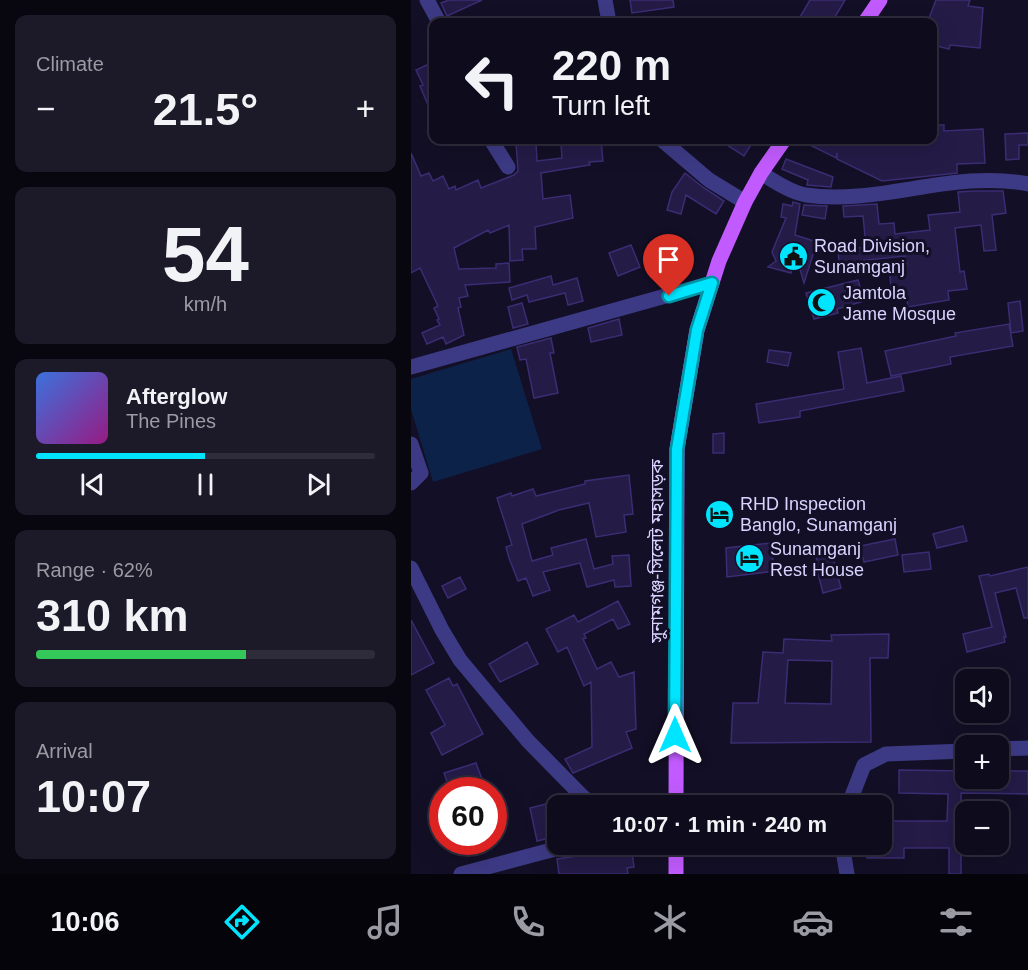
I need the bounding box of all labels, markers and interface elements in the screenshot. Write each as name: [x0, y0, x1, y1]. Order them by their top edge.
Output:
icon: left: [453, 42, 531, 120]
text: 220 m: [552, 42, 671, 89]
text: Climate: [36, 53, 104, 75]
text: 21.5°: [153, 84, 258, 135]
text: −: [36, 90, 55, 127]
text: +: [356, 90, 375, 127]
text: Turn left: [552, 91, 650, 121]
text: 54: [162, 210, 249, 298]
pin: [643, 234, 694, 296]
place label: Road Division, Sunamganj: [814, 236, 930, 277]
public building icon: Road Division, Sunamganj: [777, 240, 809, 272]
icon: arrive: [652, 243, 685, 276]
place label: Jamtola Jame Mosque: [843, 283, 956, 324]
mosque icon: Jamtola Jame Mosque: [806, 287, 838, 319]
text: km/h: [184, 293, 227, 315]
text: Afterglow: [126, 384, 227, 409]
text: The Pines: [126, 410, 216, 432]
street label: সুনামগঞ্জ-সিলেট মহাসড়ক: [647, 459, 668, 644]
icon: previous: [76, 468, 109, 501]
icon: pause: [189, 468, 222, 501]
icon: next: [302, 468, 335, 501]
place label: RHD Inspection Banglo, Sunamganj: [740, 494, 897, 535]
hotel icon: RHD Inspection Banglo, Sunamganj: [703, 498, 735, 530]
place label: Sunamganj Rest House: [770, 539, 864, 580]
hotel icon: Sunamganj Rest House: [733, 543, 765, 575]
text: Range · 62%: [36, 559, 153, 581]
text: 310 km: [36, 590, 189, 641]
map controls: [955, 669, 1009, 855]
button: sound: [955, 669, 1009, 723]
position arrow: [643, 703, 707, 767]
button: +: [955, 735, 1009, 789]
text: Arrival: [36, 740, 93, 762]
text: 10:07: [36, 771, 151, 822]
speed limit sign: 60: [429, 777, 507, 855]
button: −: [955, 801, 1009, 855]
text: 10:07 · 1 min · 240 m: [612, 812, 827, 837]
icon: directions: [221, 901, 263, 943]
icon: music: [364, 901, 406, 943]
icon: phone: [507, 901, 549, 943]
icon: climate: [649, 901, 691, 943]
icon: car: [792, 901, 834, 943]
icon: filters: [935, 901, 977, 943]
text: 10:06: [50, 907, 120, 937]

